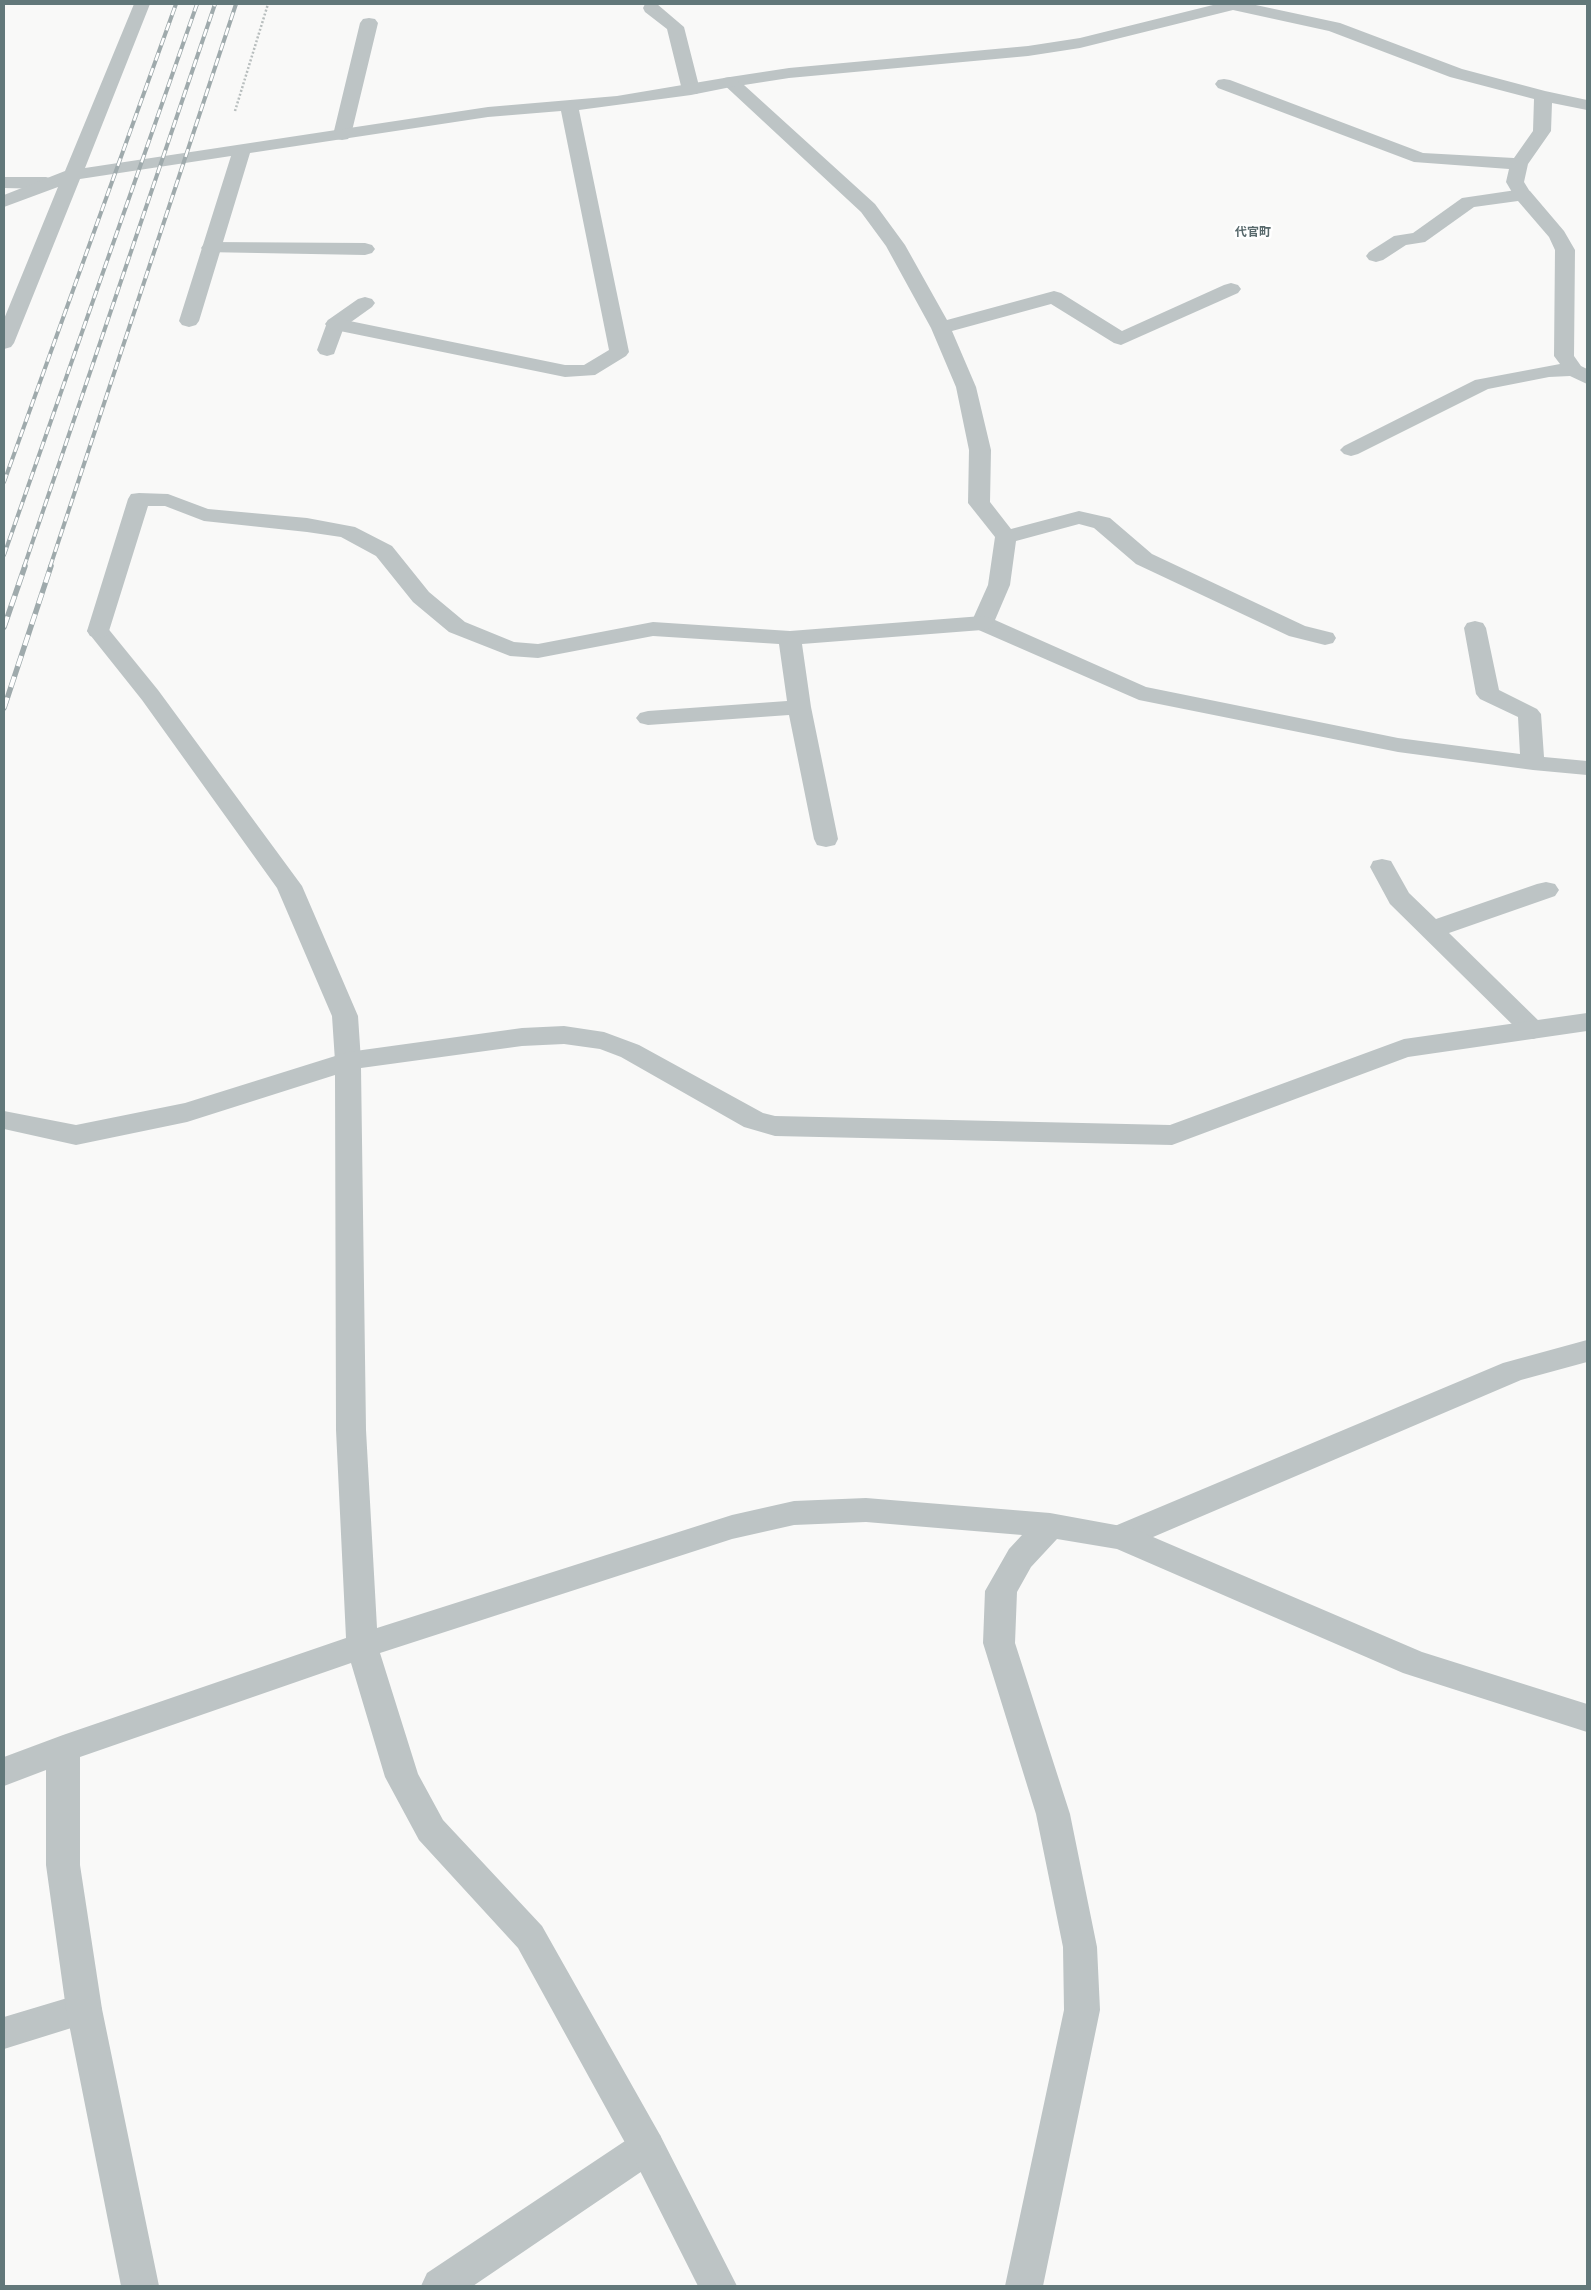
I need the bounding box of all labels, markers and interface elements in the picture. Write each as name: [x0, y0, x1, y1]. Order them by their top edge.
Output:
district label: 代官町: [1235, 225, 1271, 239]

